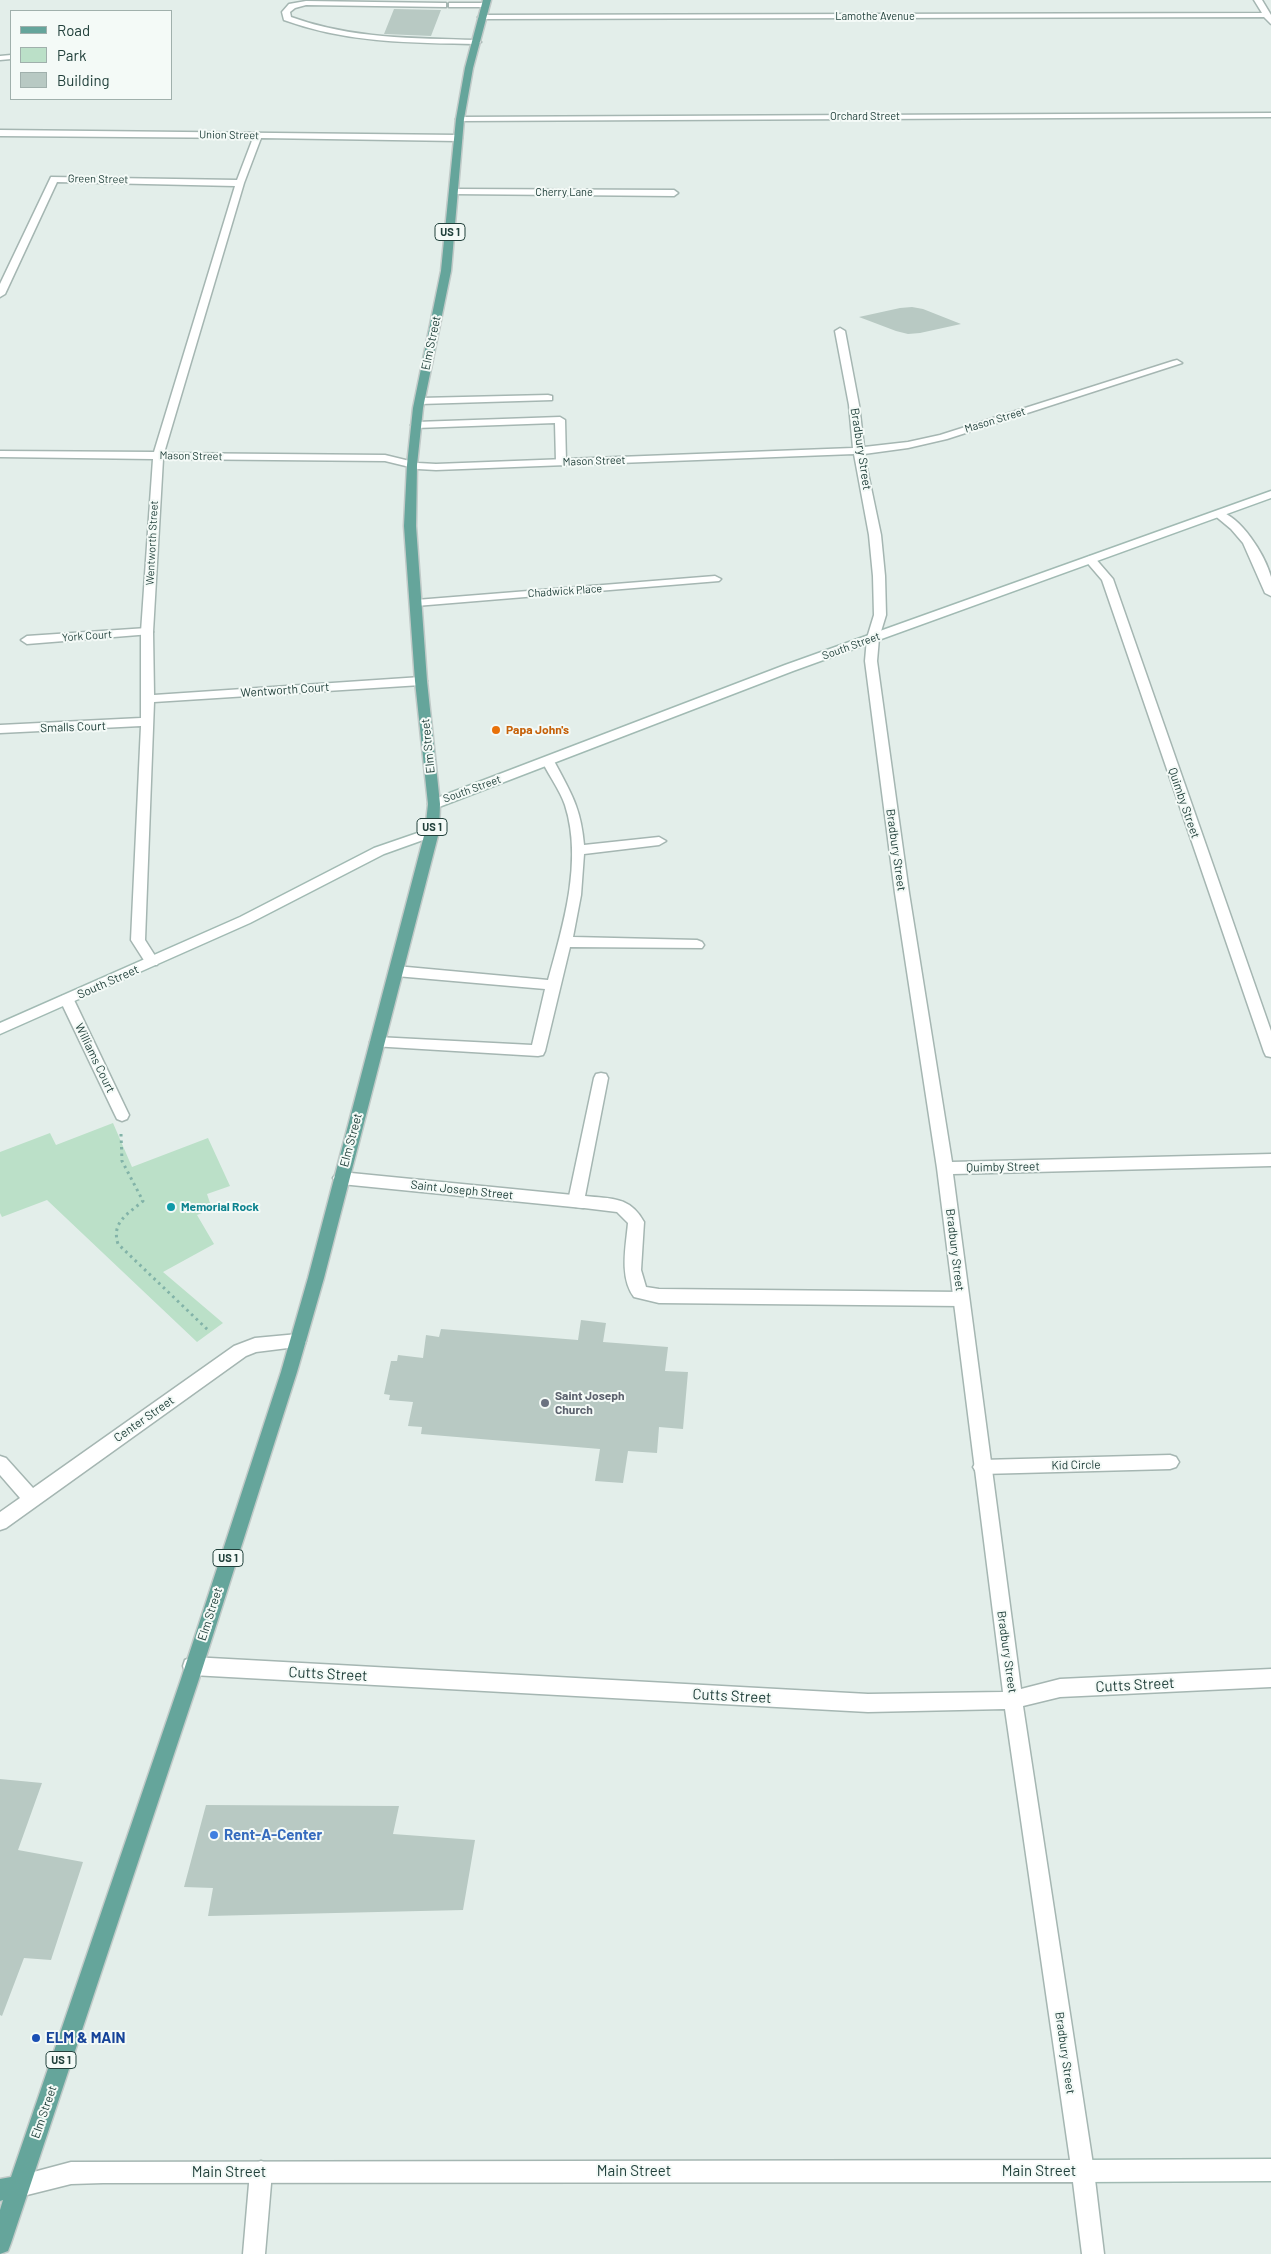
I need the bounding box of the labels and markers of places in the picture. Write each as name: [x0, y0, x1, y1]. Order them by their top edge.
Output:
place label: Papa John's: [506, 723, 569, 737]
marker: Papa John's: [490, 724, 502, 736]
place label: Memorial Rock: [181, 1200, 259, 1214]
marker: Memorial Rock: [165, 1201, 177, 1213]
place label: Saint Joseph Church: [555, 1389, 625, 1417]
marker: Saint Joseph Church: [539, 1397, 551, 1409]
place label: Rent-A-Center: [224, 1826, 322, 1844]
marker: Rent-A-Center: [208, 1829, 220, 1841]
place label: ELM & MAIN: [46, 2029, 125, 2047]
marker: ELM & MAIN: [30, 2032, 42, 2044]

